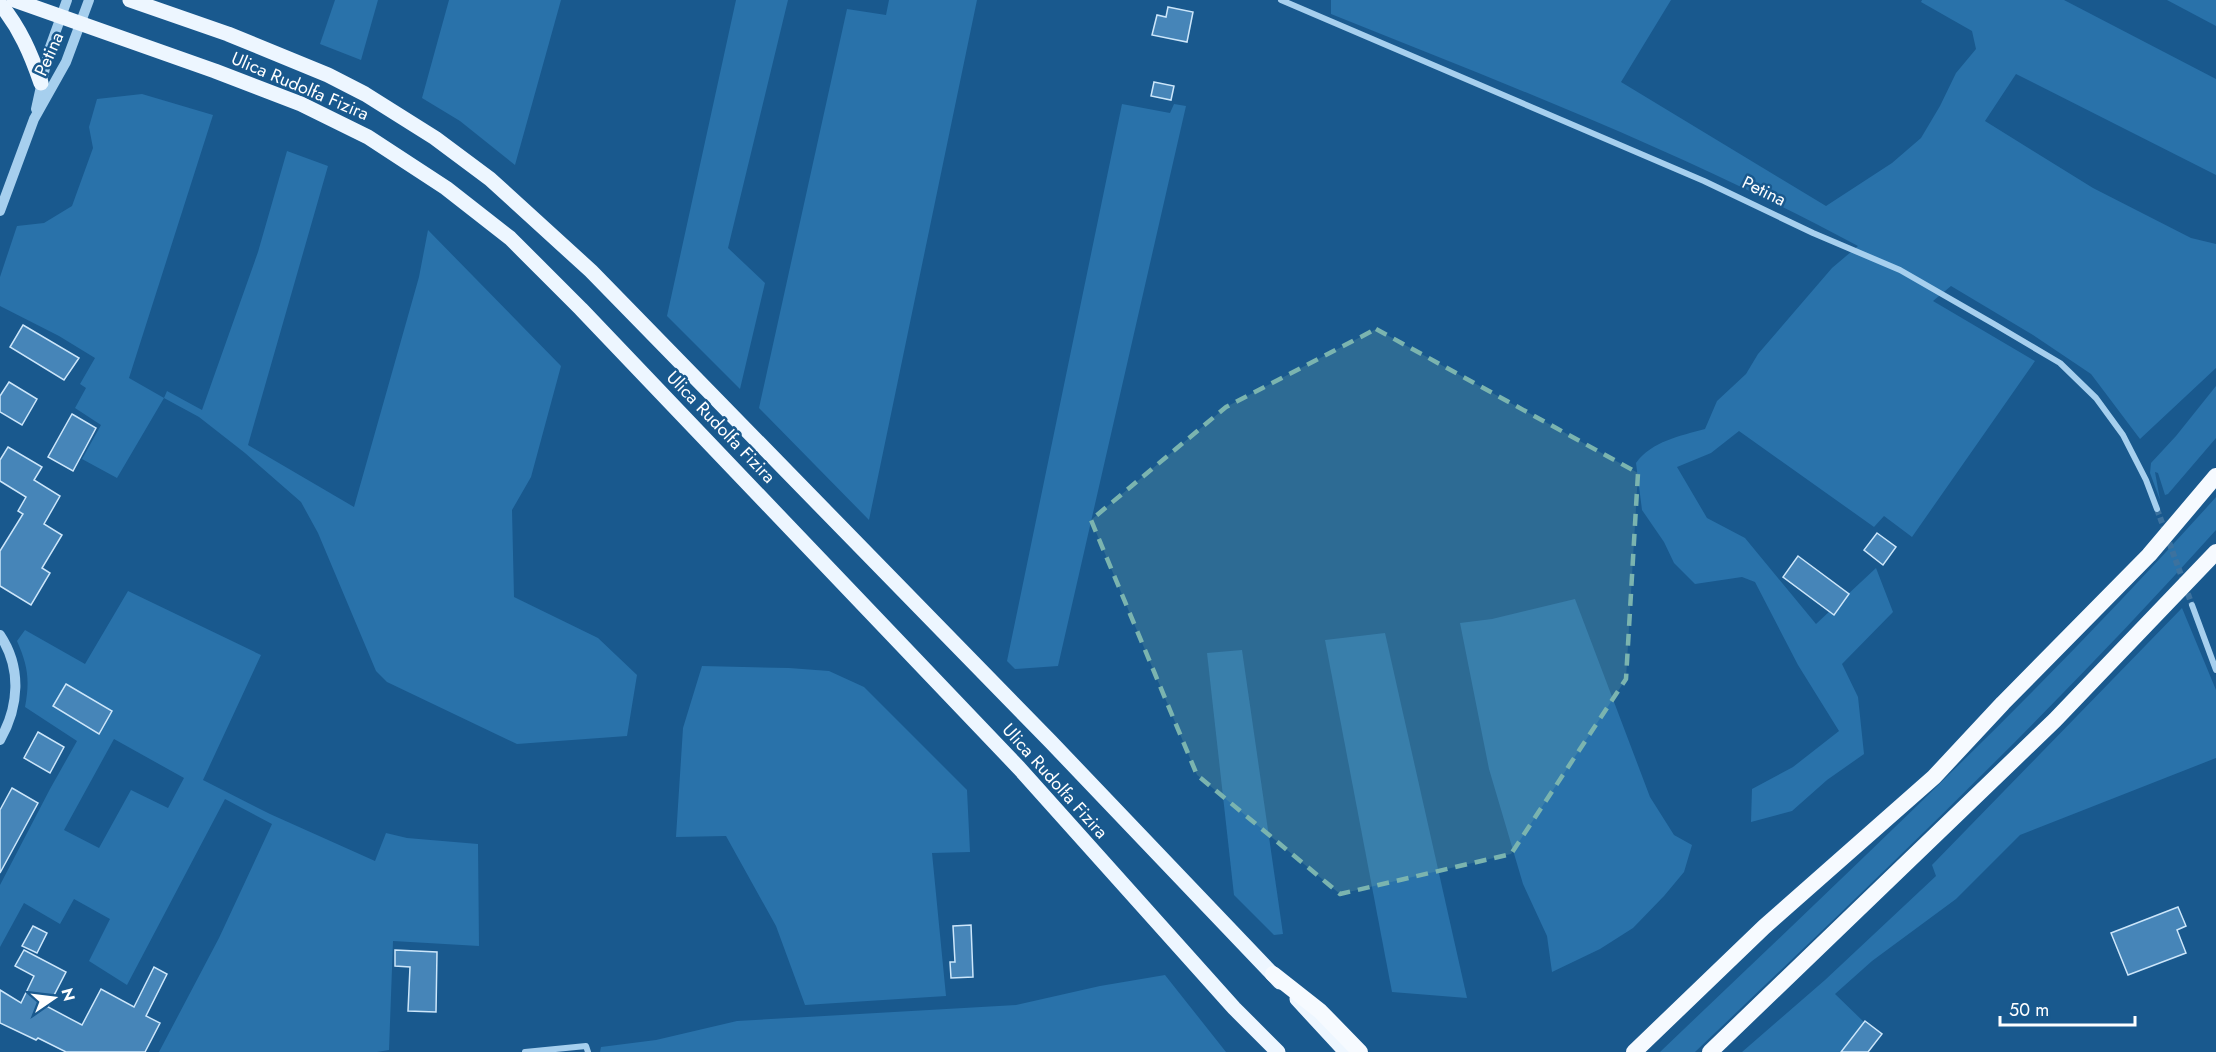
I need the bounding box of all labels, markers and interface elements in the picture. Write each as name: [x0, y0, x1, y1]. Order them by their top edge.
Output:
street label: Petina: [28, 28, 70, 80]
street label: Ulica Rudolfa Fizira: [227, 45, 373, 127]
street label: Petina: [1738, 169, 1790, 213]
street label: Ulica Rudolfa Fizira: [661, 365, 781, 489]
street label: Ulica Rudolfa Fizira: [996, 718, 1114, 844]
north arrow: [24, 968, 84, 1028]
text: N: [55, 986, 81, 1003]
scale bar: [2000, 989, 2135, 1027]
text: 50 m: [2009, 997, 2049, 1023]

